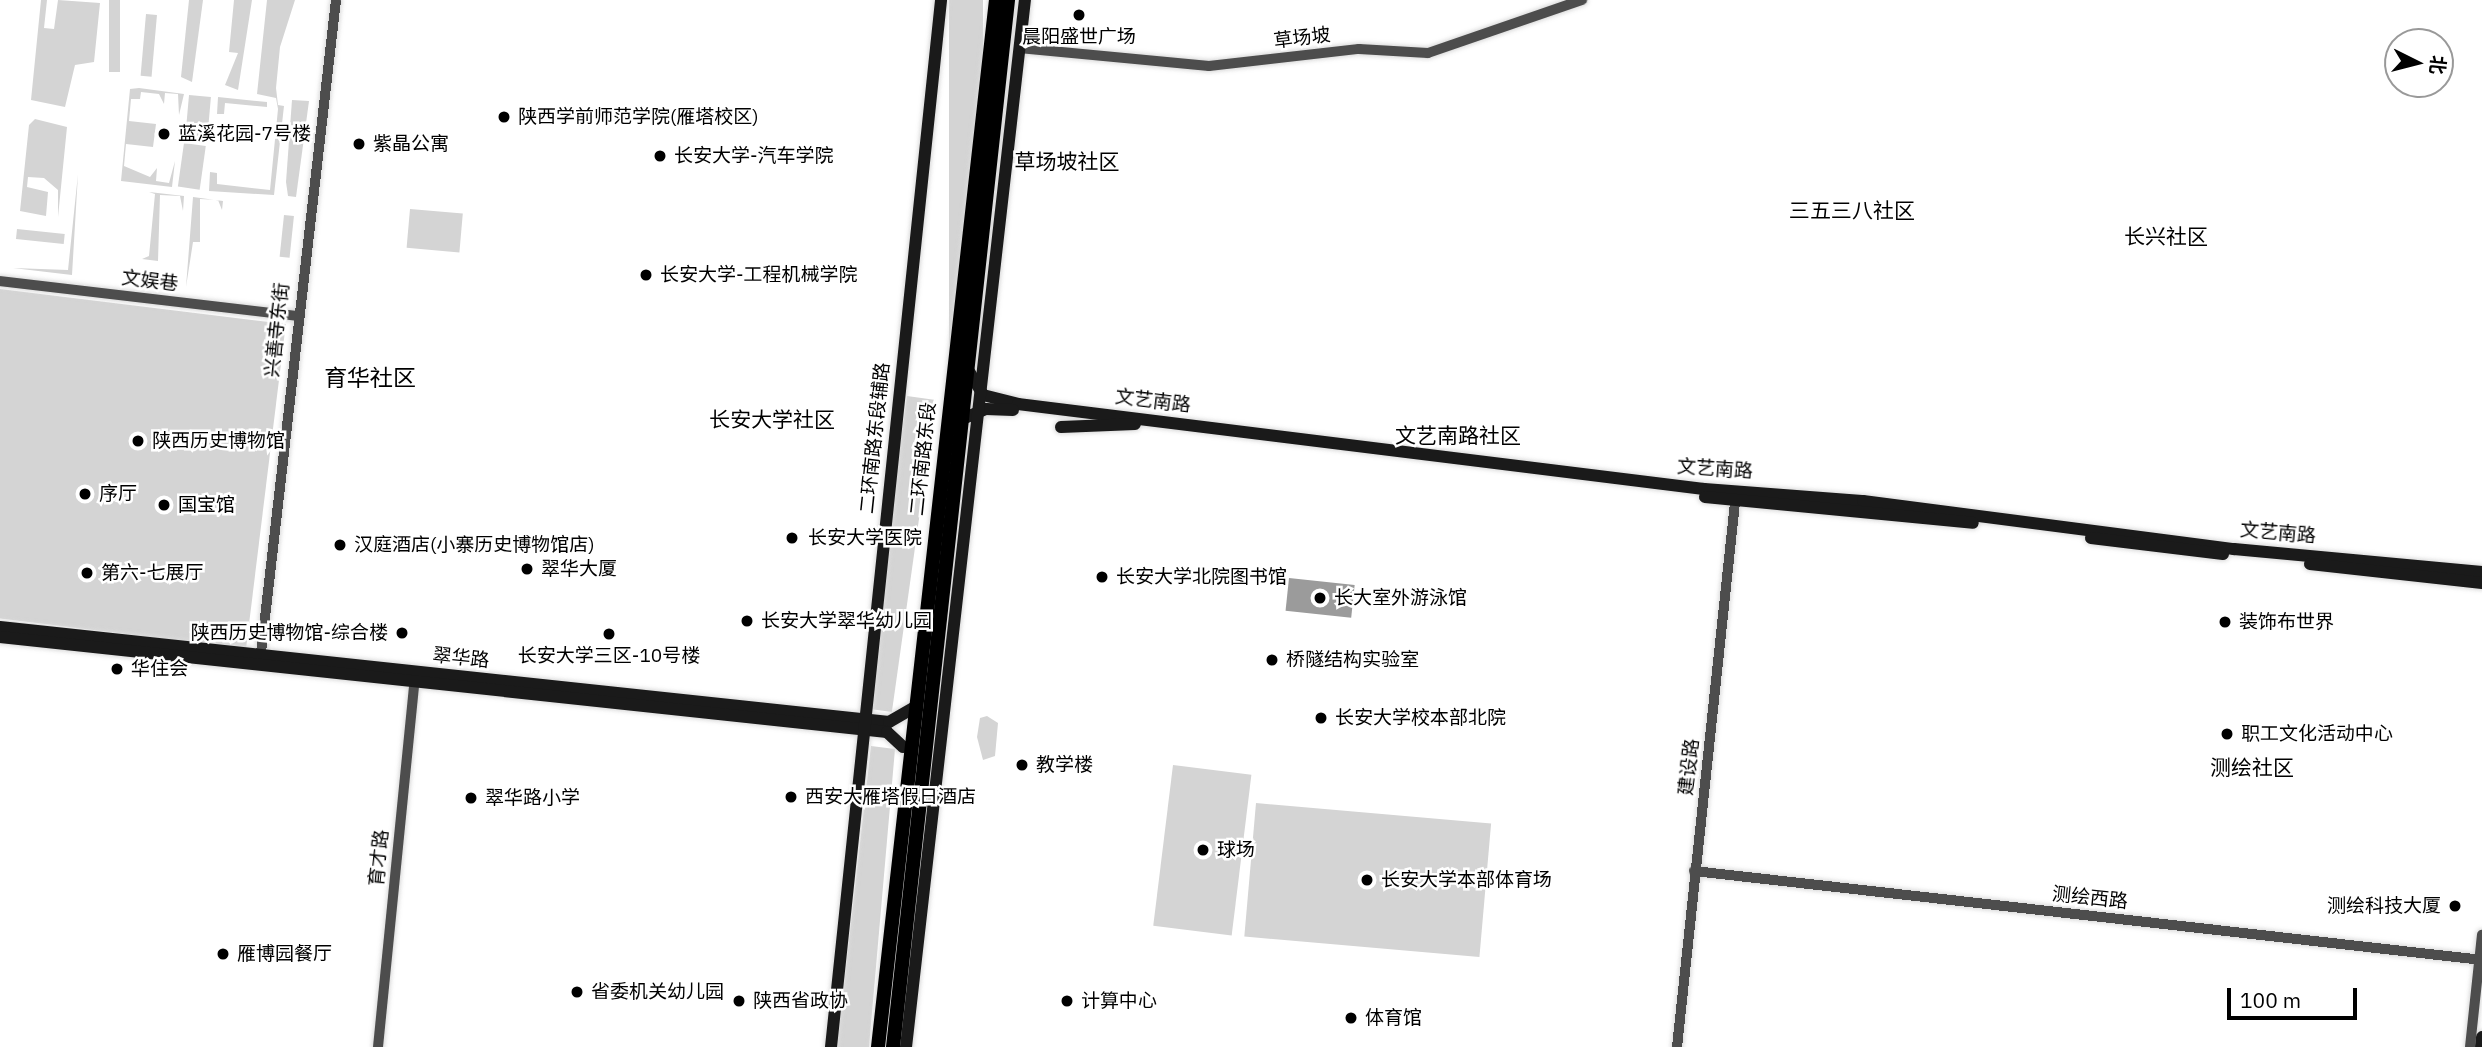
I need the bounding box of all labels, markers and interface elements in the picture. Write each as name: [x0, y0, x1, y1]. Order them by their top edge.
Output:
marker: 晨阳盛世广场: [1071, 7, 1087, 23]
street label: 草场坡: [1272, 23, 1332, 53]
place label: 晨阳盛世广场: [1022, 26, 1136, 48]
north arrow: [2384, 28, 2454, 98]
text: 北: [2425, 54, 2451, 76]
place label: 陕西学前师范学院(雁塔校区): [518, 106, 759, 128]
marker: 陕西学前师范学院(雁塔校区): [496, 109, 512, 125]
place label: 蓝溪花园-7号楼: [178, 123, 311, 145]
marker: 蓝溪花园-7号楼: [156, 126, 172, 142]
place label: 紫晶公寓: [373, 133, 449, 155]
marker: 紫晶公寓: [351, 136, 367, 152]
place label: 长安大学-汽车学院: [674, 145, 834, 167]
marker: 长安大学-汽车学院: [652, 148, 668, 164]
district label: 草场坡社区: [1015, 148, 1119, 174]
district label: 三五三八社区: [1789, 197, 1915, 223]
district label: 长兴社区: [2124, 223, 2208, 249]
place label: 长安大学-工程机械学院: [660, 264, 858, 286]
street label: 文娱巷: [120, 266, 180, 296]
marker: 长安大学-工程机械学院: [638, 267, 654, 283]
street label: 兴善寺东街: [261, 282, 293, 378]
street label: 二环南路东段辅路: [856, 361, 894, 515]
district label: 育华社区: [324, 363, 416, 391]
street label: 文艺南路: [1114, 385, 1192, 417]
street label: 二环南路东段: [906, 401, 940, 517]
district label: 长安大学社区: [709, 406, 835, 432]
district label: 文艺南路社区: [1395, 422, 1521, 448]
place label: 陕西历史博物馆: [152, 430, 285, 452]
marker: 陕西历史博物馆: [130, 433, 146, 449]
street label: 文艺南路: [1676, 455, 1754, 483]
place label: 序厅: [99, 483, 137, 505]
marker: 序厅: [77, 486, 93, 502]
place label: 国宝馆: [178, 494, 235, 516]
marker: 国宝馆: [156, 497, 172, 513]
street label: 文艺南路: [2239, 518, 2317, 548]
place label: 长安大学医院: [808, 527, 922, 549]
marker: 长安大学医院: [782, 528, 802, 548]
place label: 汉庭酒店(小寨历史博物馆店): [354, 534, 595, 556]
marker: 汉庭酒店(小寨历史博物馆店): [332, 537, 348, 553]
place label: 翠华大厦: [541, 558, 617, 580]
marker: 翠华大厦: [519, 561, 535, 577]
place label: 第六-七展厅: [101, 562, 204, 584]
marker: 第六-七展厅: [79, 565, 95, 581]
place label: 长安大学北院图书馆: [1116, 566, 1287, 588]
marker: 长安大学北院图书馆: [1094, 569, 1110, 585]
place label: 长大室外游泳馆: [1334, 587, 1467, 609]
marker: 长大室外游泳馆: [1312, 590, 1328, 606]
place label: 长安大学翠华幼儿园: [761, 610, 932, 632]
place label: 装饰布世界: [2239, 611, 2334, 633]
marker: 长安大学翠华幼儿园: [739, 613, 755, 629]
marker: 装饰布世界: [2217, 614, 2233, 630]
place label: 陕西历史博物馆-综合楼: [190, 622, 388, 644]
marker: 陕西历史博物馆-综合楼: [394, 625, 410, 641]
marker: 长安大学三区-10号楼: [601, 626, 617, 642]
street label: 翠华路: [431, 644, 491, 672]
place label: 长安大学三区-10号楼: [518, 645, 700, 667]
place label: 桥隧结构实验室: [1286, 649, 1419, 671]
marker: 桥隧结构实验室: [1264, 652, 1280, 668]
place label: 华住会: [131, 658, 188, 680]
marker: 华住会: [109, 661, 125, 677]
place label: 长安大学校本部北院: [1335, 707, 1506, 729]
marker: 长安大学校本部北院: [1313, 710, 1329, 726]
place label: 职工文化活动中心: [2241, 723, 2393, 745]
marker: 职工文化活动中心: [2219, 726, 2235, 742]
street label: 建设路: [1674, 737, 1704, 797]
place label: 教学楼: [1036, 754, 1093, 776]
district label: 测绘社区: [2210, 754, 2294, 780]
marker: 教学楼: [1014, 757, 1030, 773]
place label: 西安大雁塔假日酒店: [805, 786, 976, 808]
place label: 翠华路小学: [485, 787, 580, 809]
marker: 西安大雁塔假日酒店: [783, 789, 799, 805]
marker: 翠华路小学: [463, 790, 479, 806]
street label: 育才路: [365, 828, 393, 888]
place label: 球场: [1217, 839, 1255, 861]
marker: 球场: [1195, 842, 1211, 858]
place label: 长安大学本部体育场: [1381, 869, 1552, 891]
marker: 长安大学本部体育场: [1359, 872, 1375, 888]
street label: 测绘西路: [2051, 883, 2129, 913]
place label: 测绘科技大厦: [2327, 895, 2441, 917]
marker: 测绘科技大厦: [2447, 898, 2463, 914]
place label: 雁博园餐厅: [237, 943, 332, 965]
marker: 雁博园餐厅: [215, 946, 231, 962]
scale bar: [2230, 974, 2360, 1018]
place label: 省委机关幼儿园: [591, 981, 724, 1003]
marker: 省委机关幼儿园: [569, 984, 585, 1000]
text: 100 m: [2240, 986, 2301, 1014]
place label: 陕西省政协: [753, 990, 848, 1012]
place label: 计算中心: [1081, 990, 1157, 1012]
marker: 陕西省政协: [731, 993, 747, 1009]
marker: 计算中心: [1059, 993, 1075, 1009]
place label: 体育馆: [1365, 1007, 1422, 1029]
marker: 体育馆: [1343, 1010, 1359, 1026]

